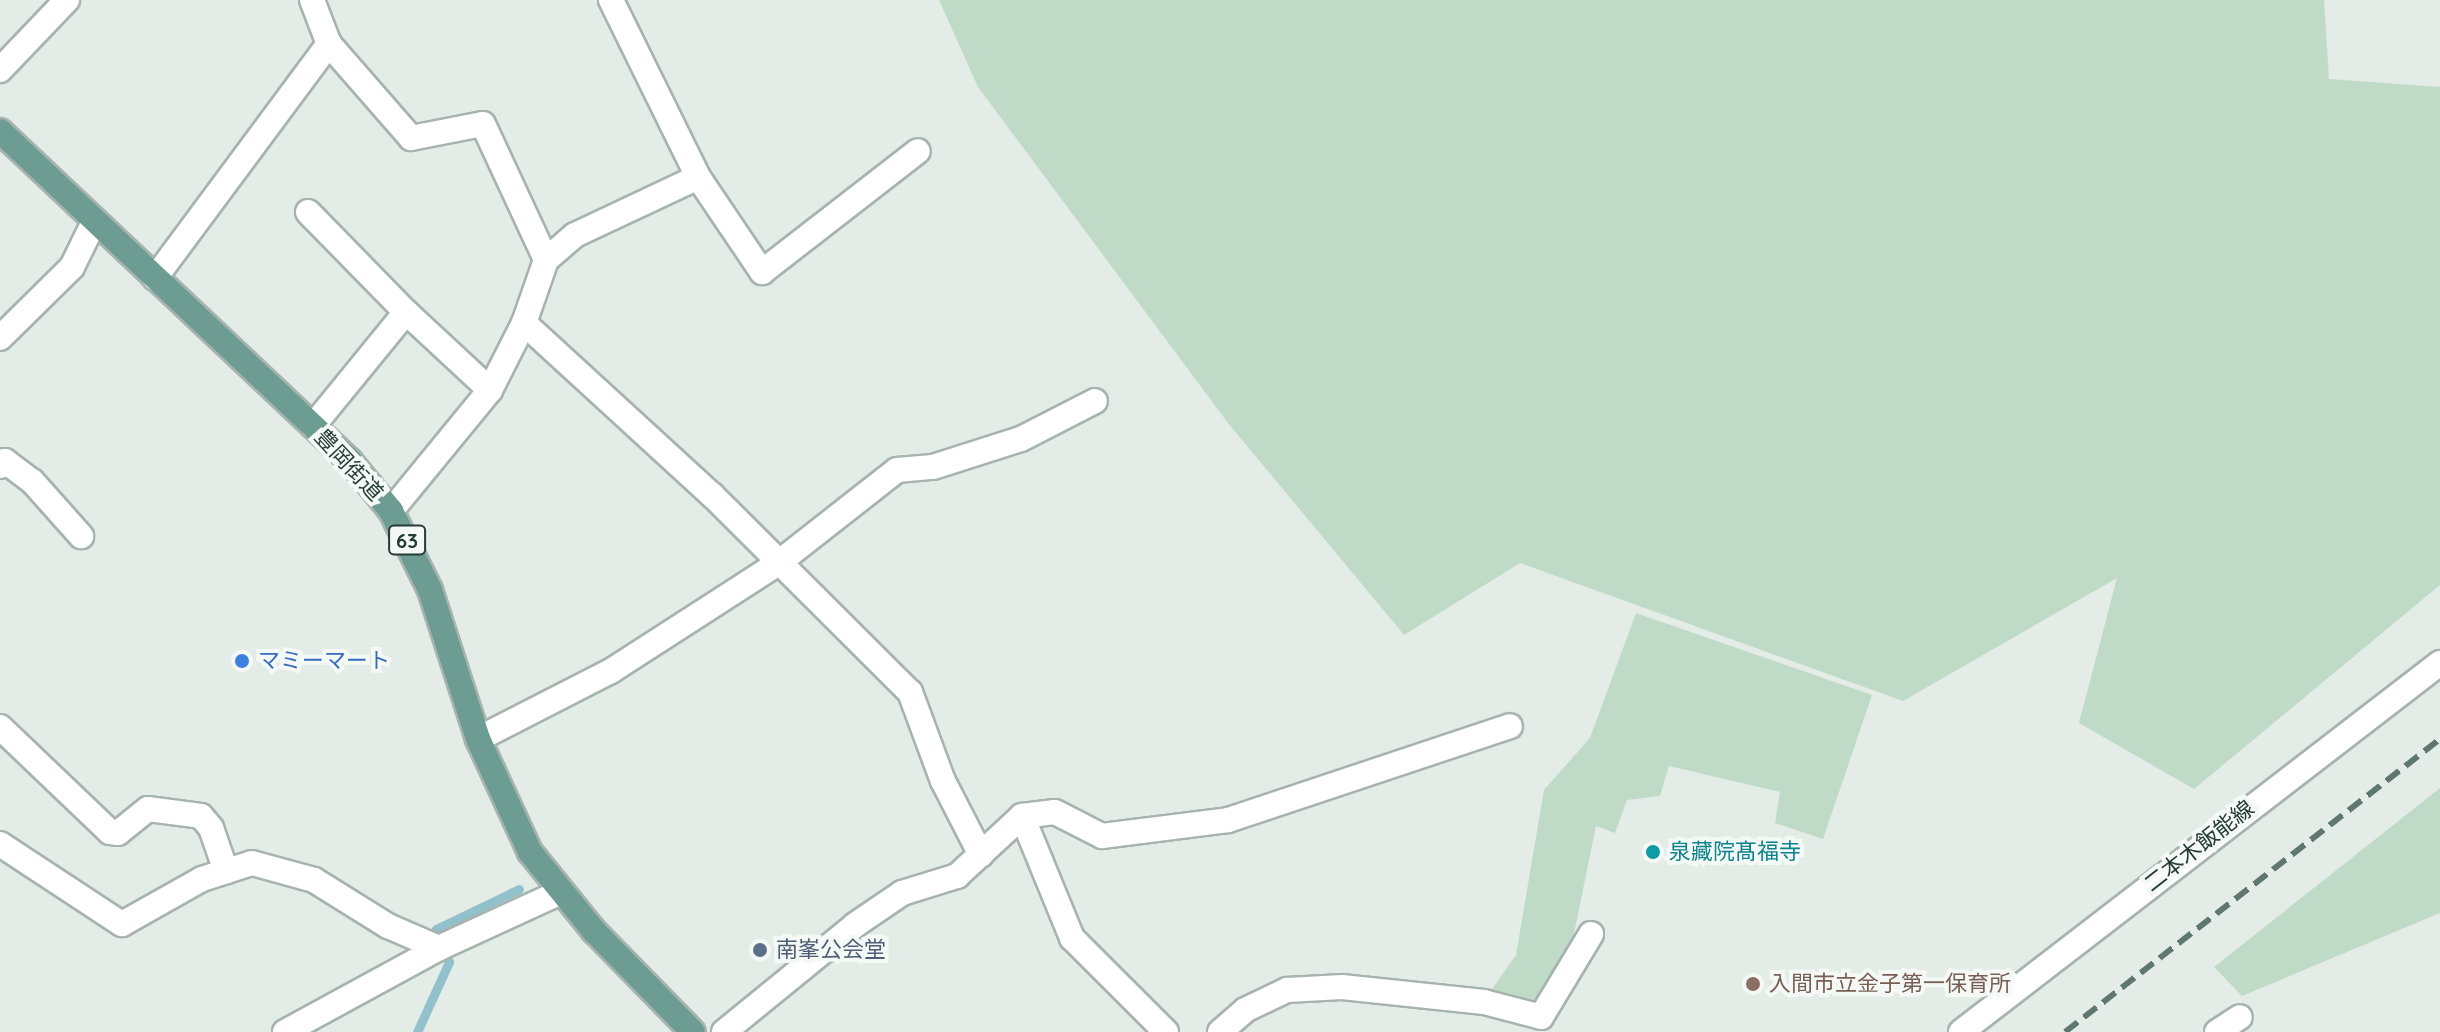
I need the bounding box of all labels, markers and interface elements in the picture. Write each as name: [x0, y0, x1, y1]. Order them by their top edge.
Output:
street label: 豊岡街道: [309, 424, 389, 506]
road number: 63: [387, 524, 427, 556]
place label: マミーマート: [258, 648, 390, 674]
marker: マミーマート: [233, 652, 251, 670]
street label: 二本木飯能線: [2139, 795, 2259, 897]
place label: 泉藏院髙福寺: [1669, 839, 1801, 865]
marker: 泉藏院髙福寺: [1644, 843, 1662, 861]
place label: 南峯公会堂: [776, 937, 886, 963]
marker: 南峯公会堂: [751, 941, 769, 959]
place label: 入間市立金子第一保育所: [1769, 971, 2011, 997]
marker: 入間市立金子第一保育所: [1744, 975, 1762, 993]

